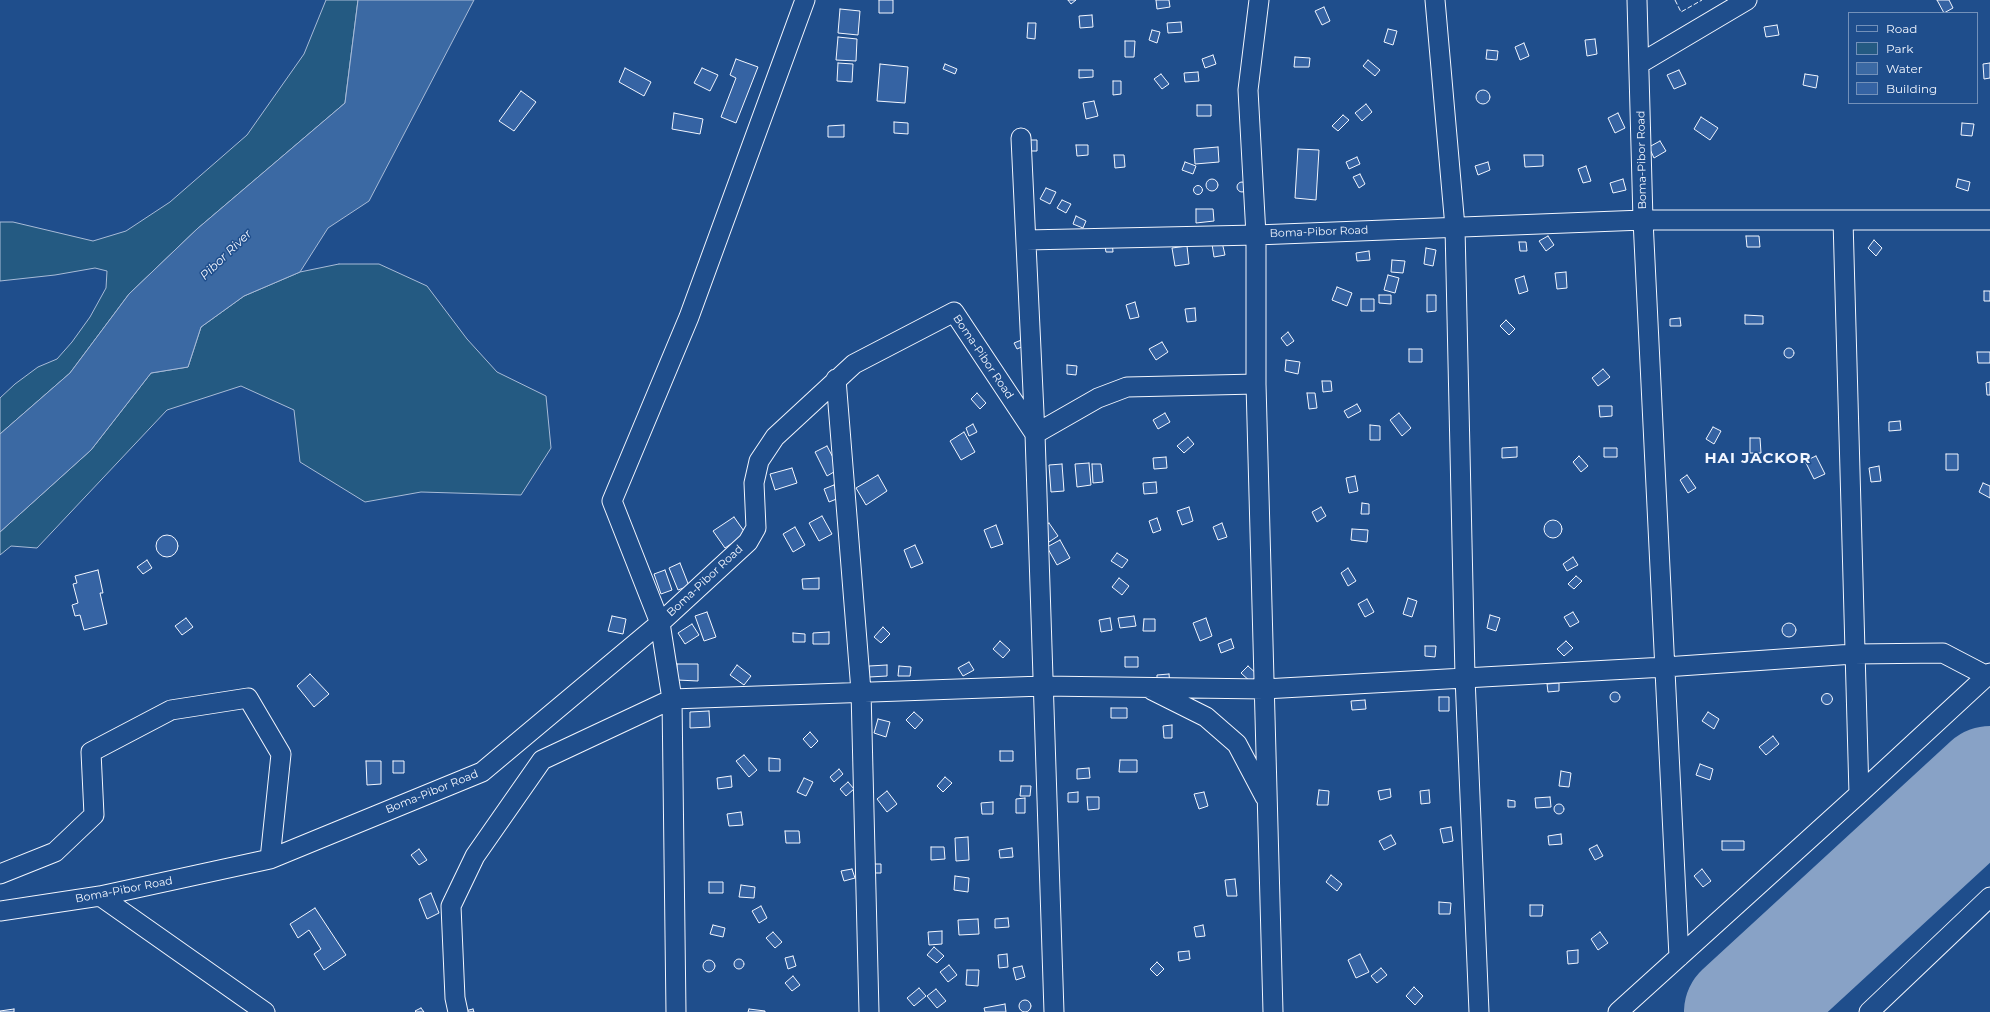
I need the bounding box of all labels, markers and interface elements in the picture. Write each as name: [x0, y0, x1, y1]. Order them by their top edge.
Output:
legend: [1848, 12, 1978, 104]
text: Road: [1886, 21, 1917, 36]
text: Park: [1886, 41, 1913, 56]
text: Water: [1886, 61, 1922, 76]
text: Building: [1886, 81, 1937, 96]
street label: Boma-Pibor Road: [1635, 110, 1649, 210]
street label: Boma-Pibor Road: [1269, 224, 1369, 240]
water label: Pibor River: [197, 227, 255, 283]
street label: Boma-Pibor Road: [950, 312, 1016, 402]
district label: HAI JACKOR: [1704, 450, 1812, 468]
street label: Boma-Pibor Road: [664, 542, 746, 620]
street label: Boma-Pibor Road: [384, 767, 480, 817]
street label: Boma-Pibor Road: [74, 874, 174, 906]

